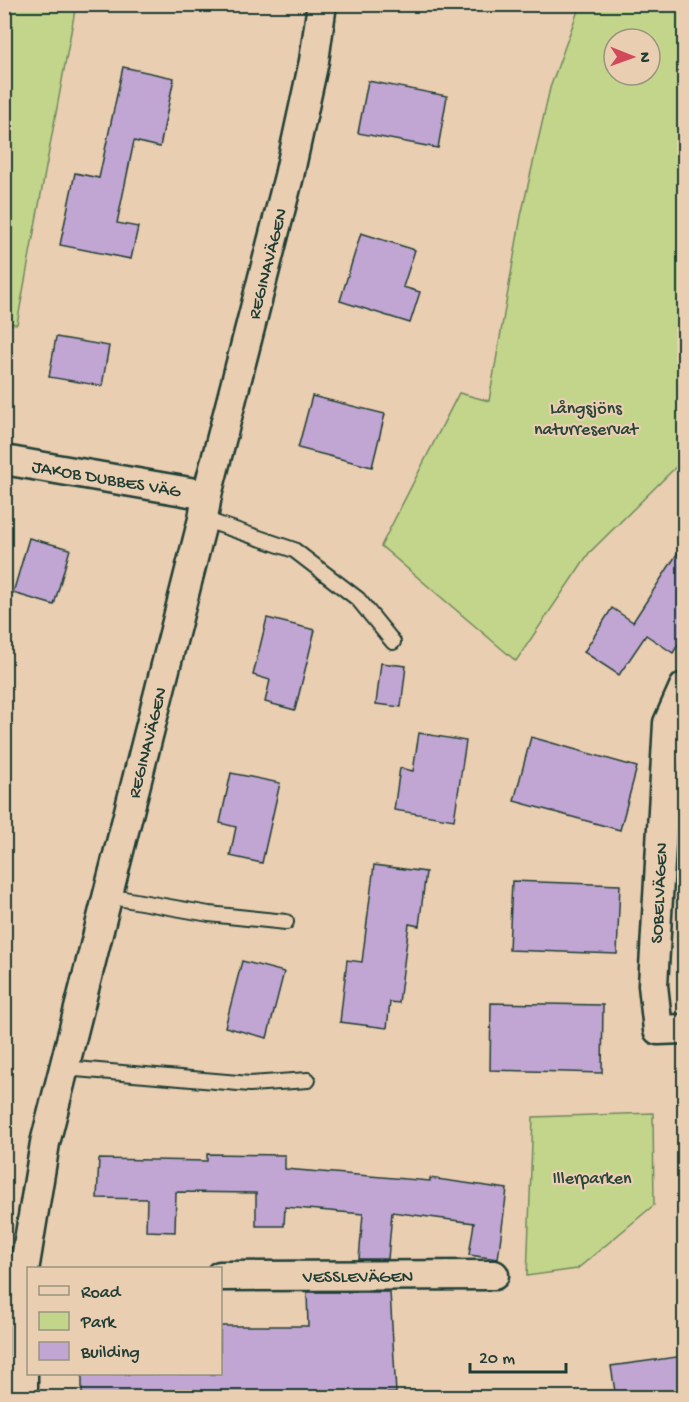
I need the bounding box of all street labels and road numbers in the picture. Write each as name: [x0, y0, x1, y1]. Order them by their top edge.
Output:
street label: REGINAVÄGEN: [245, 206, 293, 322]
street label: JAKOB DUBBES VÄG: [30, 457, 183, 503]
street label: REGINAVÄGEN: [125, 685, 173, 801]
street label: SOBELVÄGEN: [647, 842, 674, 944]
street label: VESSLEVÄGEN: [302, 1267, 413, 1289]

